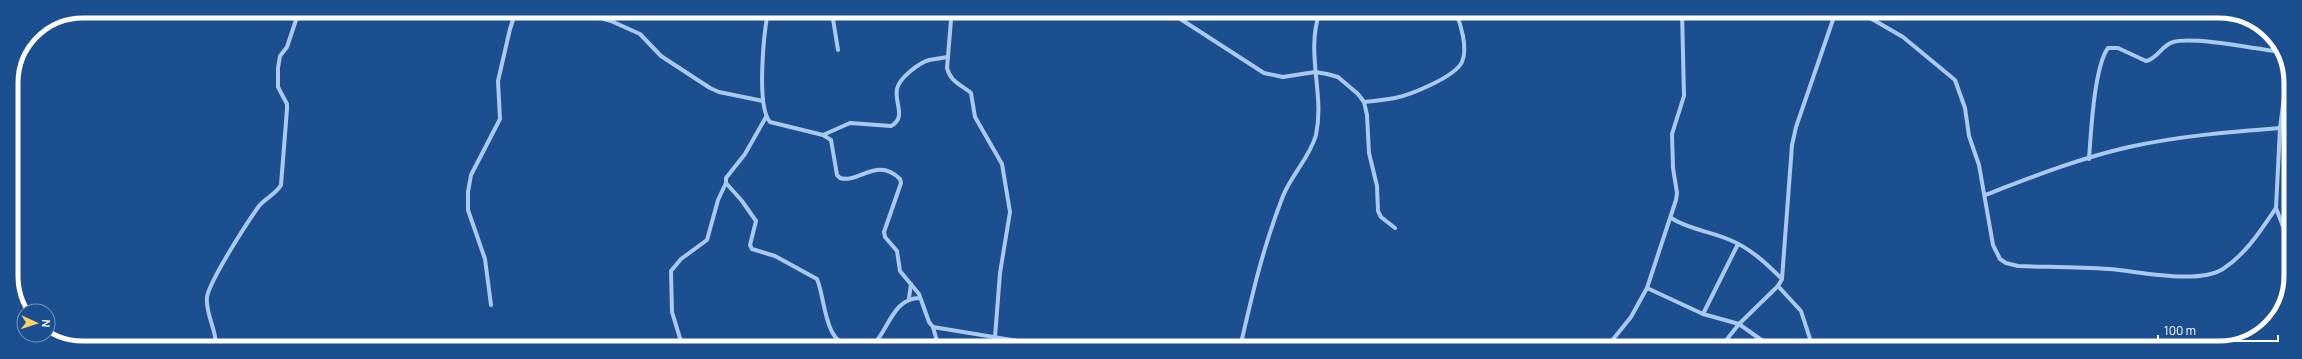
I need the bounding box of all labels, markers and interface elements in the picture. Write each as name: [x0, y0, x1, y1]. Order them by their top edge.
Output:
north arrow: [16, 303, 56, 343]
scale bar: [2158, 317, 2278, 343]
text: N: [39, 319, 54, 328]
text: 100 m: [2164, 322, 2196, 339]

